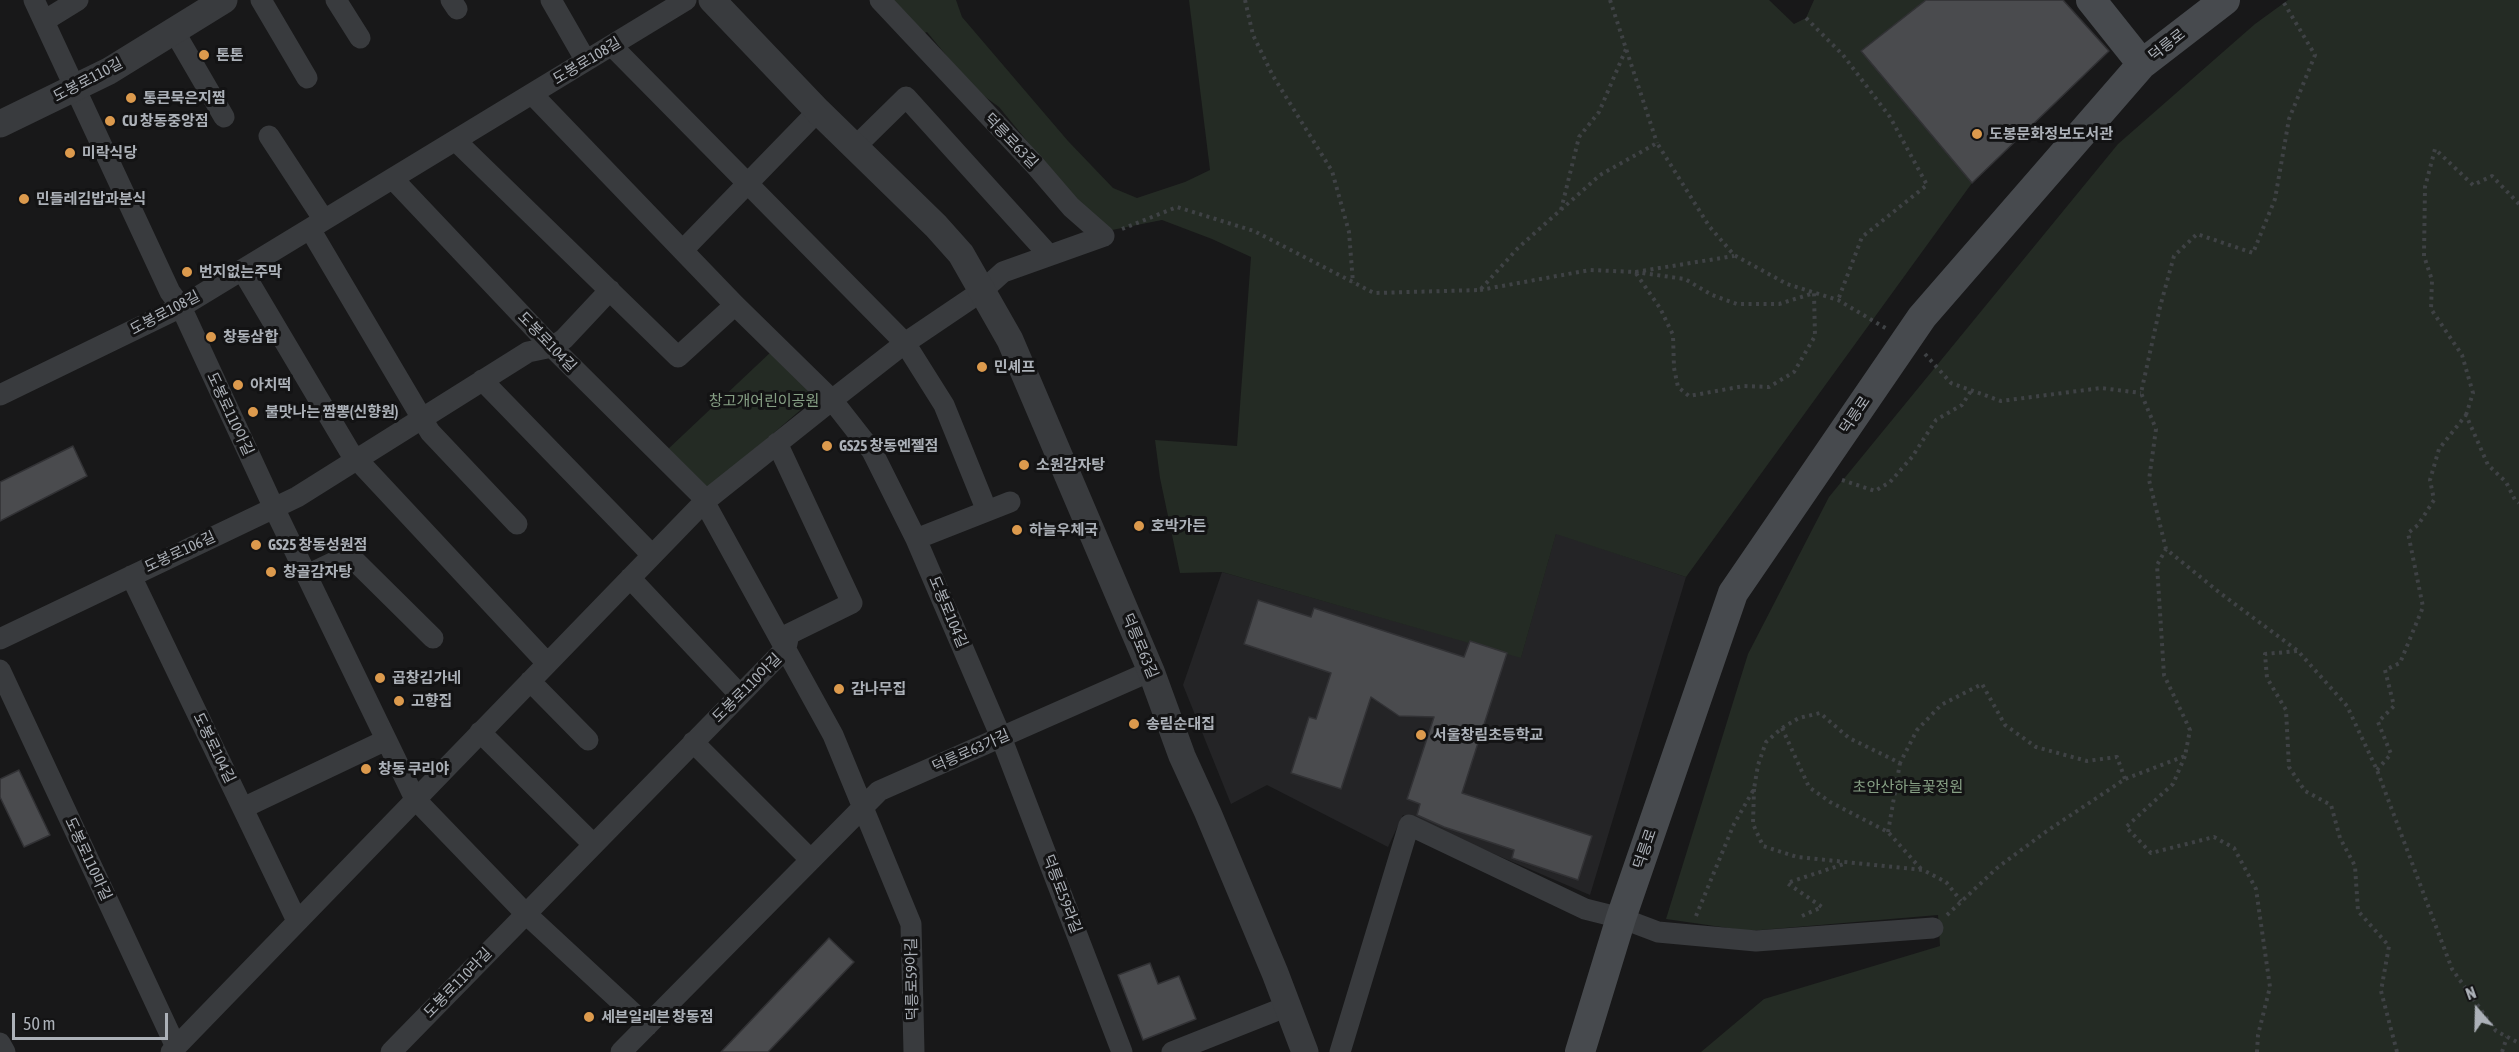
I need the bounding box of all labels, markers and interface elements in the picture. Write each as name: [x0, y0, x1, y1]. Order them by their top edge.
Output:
street label: 덕릉로: [2145, 25, 2189, 65]
street label: 도봉로108길: [550, 34, 624, 88]
place label: 톤톤: [216, 46, 244, 64]
marker: 톤톤: [197, 48, 211, 62]
street label: 도봉로110길: [50, 54, 126, 106]
place label: 통큰묵은지찜: [143, 89, 226, 107]
marker: 통큰묵은지찜: [124, 91, 138, 105]
street label: 덕릉로63길: [980, 110, 1042, 172]
place label: CU 창동중앙점: [122, 112, 209, 130]
marker: CU 창동중앙점: [103, 114, 117, 128]
place label: 도봉문화정보도서관: [1989, 125, 2113, 143]
marker: 도봉문화정보도서관: [1970, 127, 1984, 141]
place label: 미락식당: [82, 144, 137, 162]
marker: 미락식당: [63, 146, 77, 160]
place label: 민들레김밥과분식: [36, 190, 146, 208]
marker: 민들레김밥과분식: [17, 192, 31, 206]
place label: 번지없는주막: [199, 263, 282, 281]
marker: 번지없는주막: [180, 265, 194, 279]
street label: 도봉로108길: [127, 287, 203, 339]
street label: 도봉로104길: [514, 308, 580, 376]
place label: 창동삼합: [223, 328, 278, 346]
marker: 창동삼합: [204, 330, 218, 344]
place label: 민셰프: [994, 358, 1035, 376]
marker: 민셰프: [975, 360, 989, 374]
street label: 도봉로110아길: [203, 369, 257, 459]
place label: 아치떡: [250, 376, 291, 394]
marker: 아치떡: [231, 378, 245, 392]
park label: 창고개어린이공원: [709, 392, 819, 410]
street label: 덕릉로: [1836, 393, 1874, 437]
place label: 불맛나는 짬뽕(신향원): [265, 403, 398, 421]
marker: 불맛나는 짬뽕(신향원): [246, 405, 260, 419]
place label: GS25 창동엔젤점: [839, 437, 938, 455]
marker: GS25 창동엔젤점: [820, 439, 834, 453]
place label: 소원감자탕: [1036, 456, 1105, 474]
marker: 소원감자탕: [1017, 458, 1031, 472]
place label: 호박가든: [1151, 517, 1206, 535]
marker: 호박가든: [1132, 519, 1146, 533]
place label: 하늘우체국: [1029, 521, 1098, 539]
marker: 하늘우체국: [1010, 523, 1024, 537]
street label: 도봉로106길: [142, 528, 218, 576]
place label: GS25 창동성원점: [268, 536, 367, 554]
marker: GS25 창동성원점: [249, 538, 263, 552]
place label: 창골감자탕: [283, 563, 352, 581]
marker: 창골감자탕: [264, 565, 278, 579]
street label: 도봉로104길: [925, 573, 971, 651]
street label: 덕릉로63길: [1118, 611, 1162, 681]
street label: 도봉로110아길: [709, 650, 785, 726]
place label: 곱창김가네: [392, 669, 461, 687]
marker: 곱창김가네: [373, 671, 387, 685]
place label: 감나무집: [851, 680, 906, 698]
marker: 감나무집: [832, 682, 846, 696]
place label: 고향집: [411, 692, 452, 710]
marker: 고향집: [392, 694, 406, 708]
street label: 도봉로104길: [189, 710, 239, 786]
place label: 송림순대집: [1146, 715, 1215, 733]
marker: 송림순대집: [1127, 717, 1141, 731]
street label: 덕릉로63가길: [929, 726, 1013, 776]
place label: 서울창림초등학교: [1433, 726, 1543, 744]
marker: 서울창림초등학교: [1414, 728, 1428, 742]
place label: 창동 쿠리야: [378, 760, 449, 778]
marker: 창동 쿠리야: [359, 762, 373, 776]
park label: 초안산하늘꽃정원: [1853, 778, 1963, 796]
street label: 도봉로110마길: [61, 814, 115, 904]
street label: 덕릉로: [1630, 826, 1660, 872]
street label: 덕릉로59라길: [1039, 852, 1085, 936]
street label: 덕릉로59아길: [902, 937, 922, 1021]
street label: 도봉로110라길: [420, 944, 496, 1022]
north arrow: [2447, 980, 2507, 1040]
text: N: [2463, 983, 2478, 1003]
scale bar: [15, 1001, 171, 1039]
place label: 세븐일레븐 창동점: [601, 1008, 713, 1026]
marker: 세븐일레븐 창동점: [582, 1010, 596, 1024]
text: 50 m: [23, 1013, 55, 1034]

